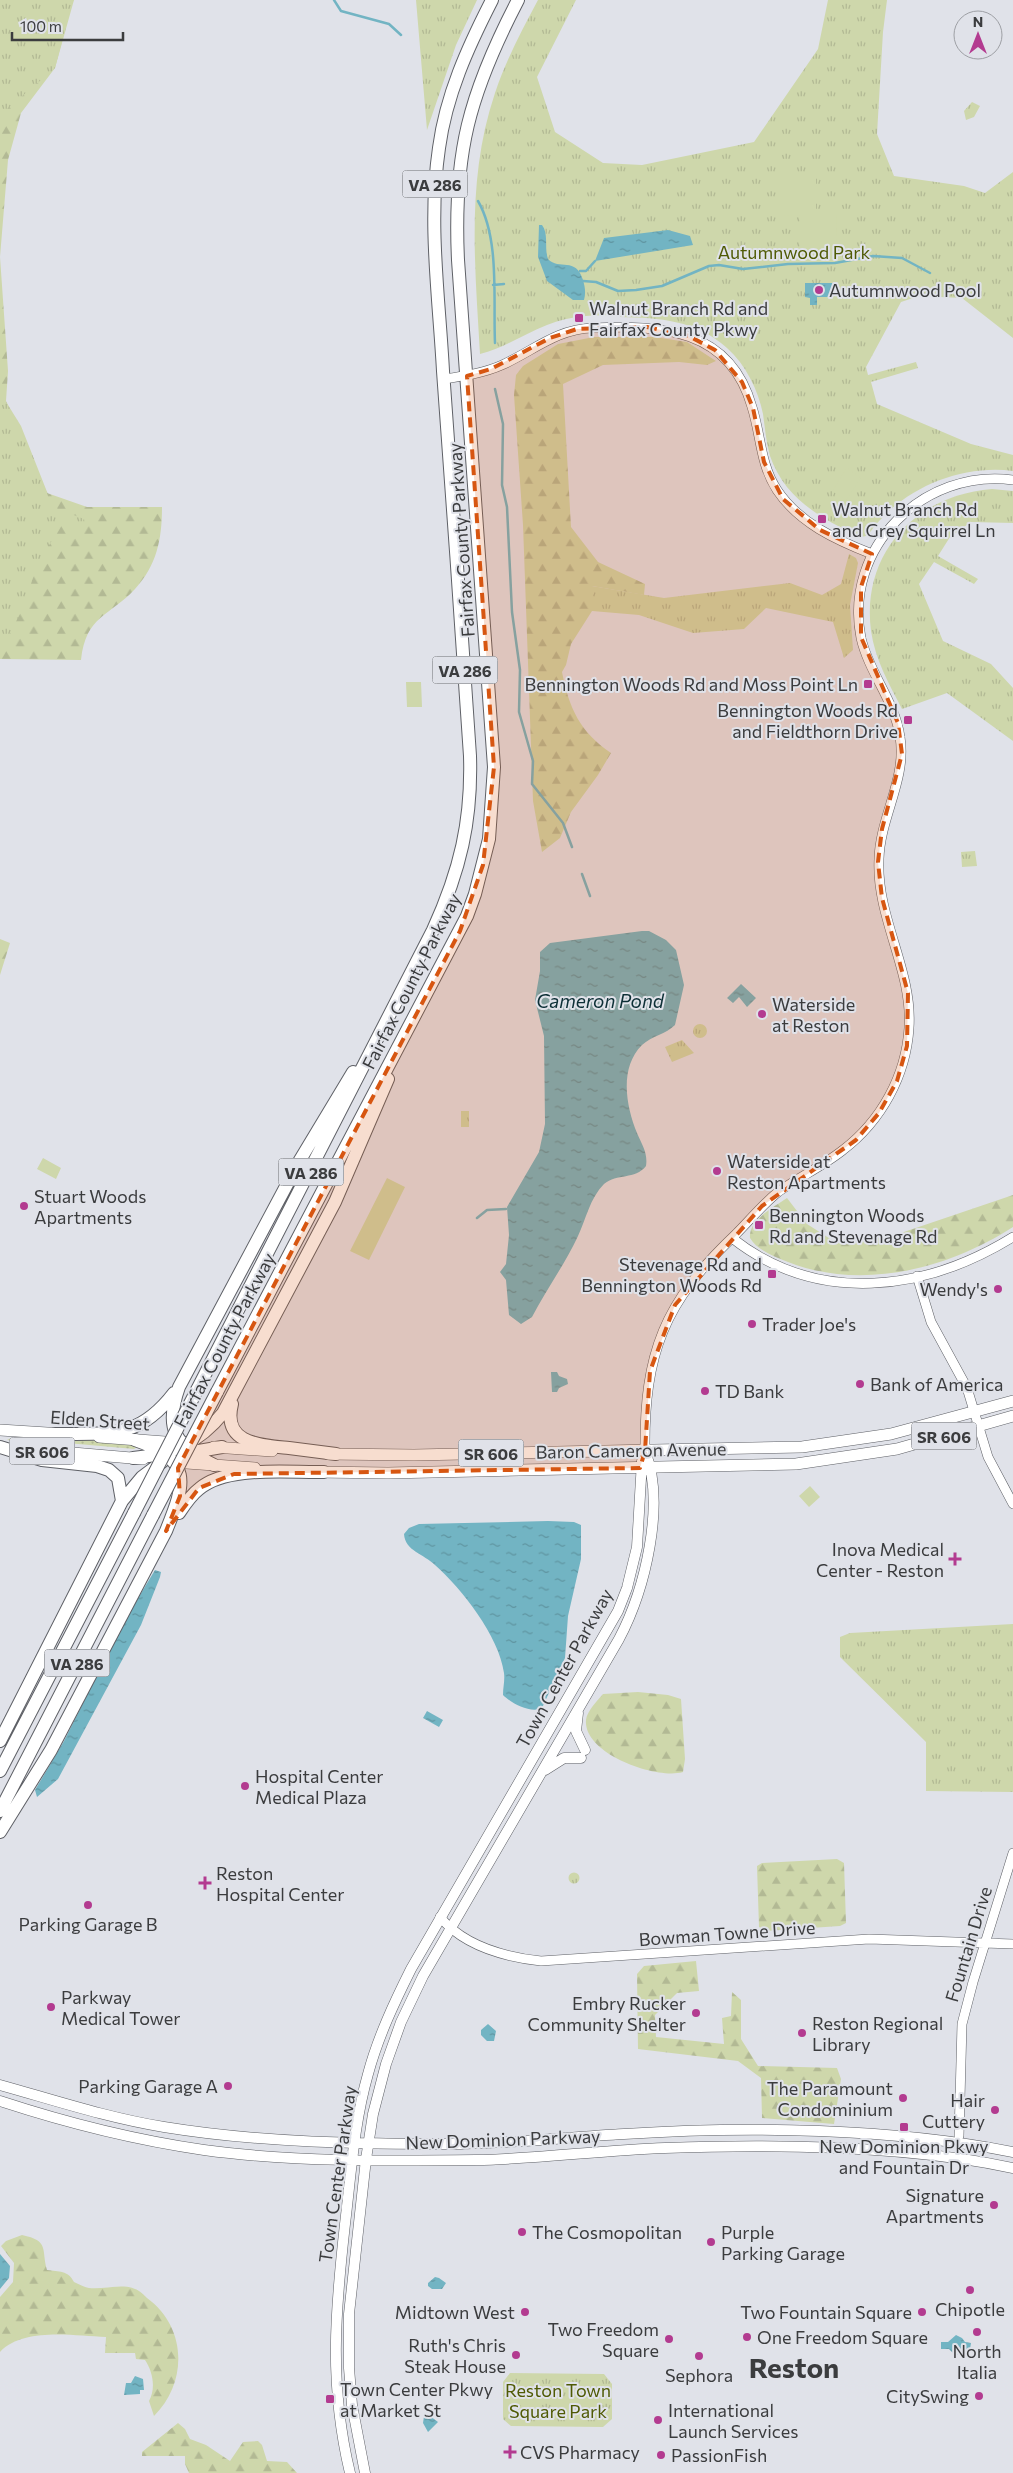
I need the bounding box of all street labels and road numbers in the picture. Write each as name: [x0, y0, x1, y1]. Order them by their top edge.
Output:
road number: VA 286: [402, 170, 468, 198]
street label: Fairfax County Parkway: [443, 442, 479, 638]
road number: VA 286: [432, 656, 498, 684]
street label: Fairfax County Parkway: [357, 889, 465, 1073]
road number: VA 286: [278, 1158, 344, 1186]
street label: Fairfax County Parkway: [169, 1249, 279, 1431]
street label: Elden Street: [49, 1406, 151, 1434]
road number: SR 606: [912, 1422, 976, 1450]
street label: Baron Cameron Avenue: [535, 1437, 727, 1463]
road number: SR 606: [10, 1438, 74, 1464]
road number: SR 606: [458, 1440, 524, 1466]
street label: Town Center Parkway: [511, 1585, 617, 1751]
road number: VA 286: [44, 1650, 110, 1676]
street label: Fountain Drive: [940, 1884, 996, 2004]
street label: Bowman Towne Drive: [638, 1916, 816, 1950]
street label: Town Center Parkway: [314, 2084, 360, 2264]
street label: New Dominion Parkway: [405, 2125, 601, 2153]

